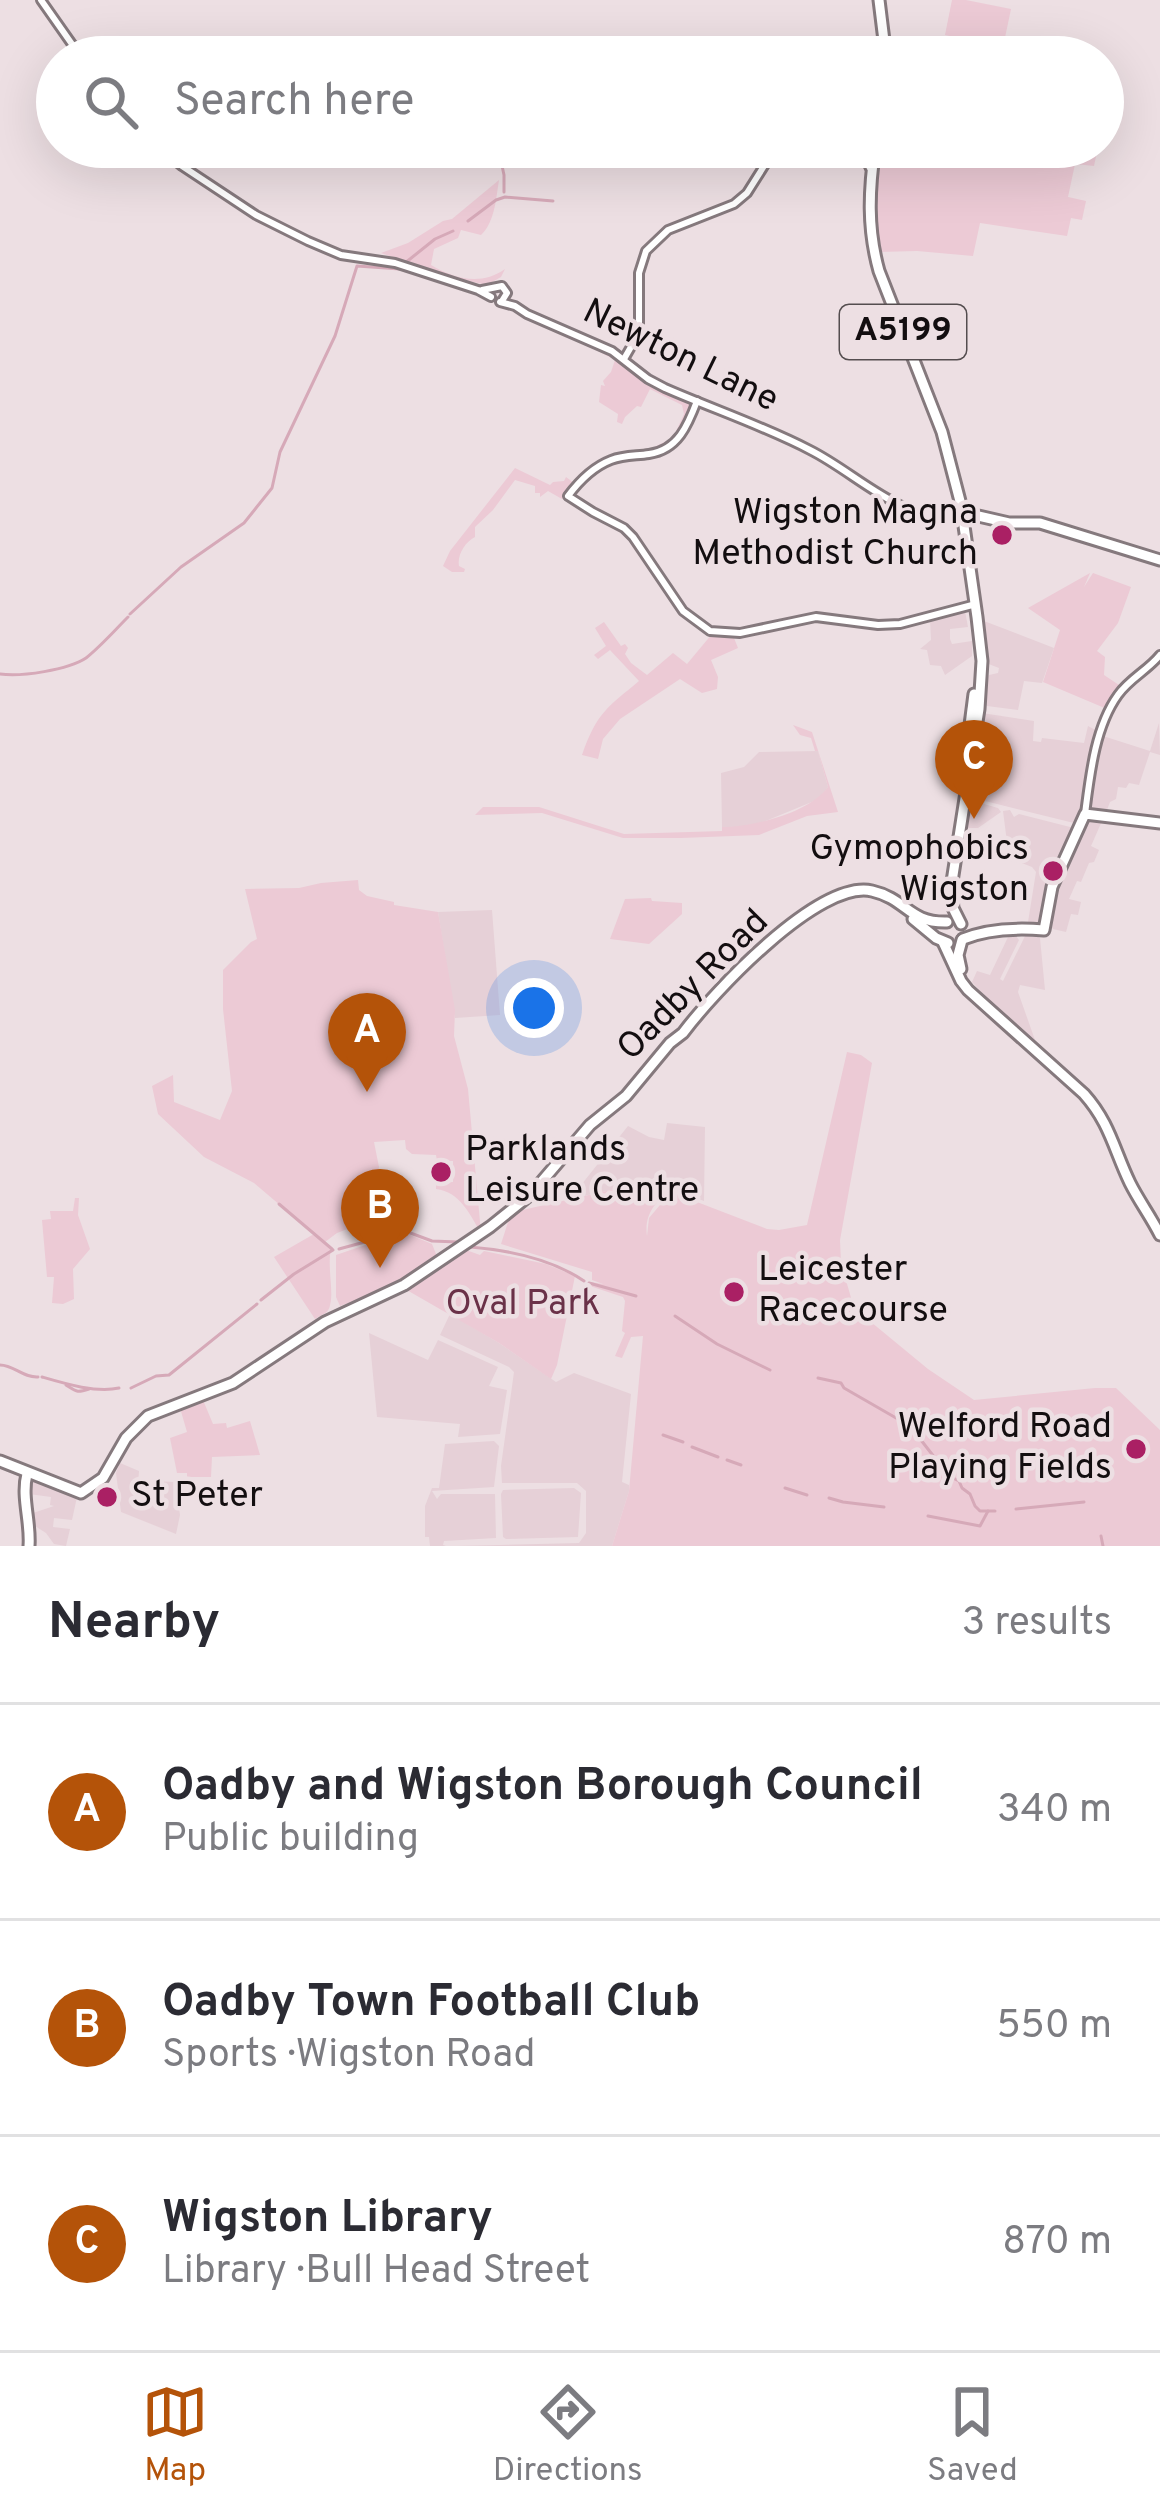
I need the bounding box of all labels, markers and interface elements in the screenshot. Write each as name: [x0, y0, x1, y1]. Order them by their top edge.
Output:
search box: [36, 36, 1124, 168]
icon: search: [78, 69, 144, 135]
text: Search here: [174, 74, 414, 131]
street label: Newton Lane: [575, 290, 785, 424]
road number: A5199: [840, 305, 966, 359]
place label: Wigston Magna Methodist Church: [692, 491, 978, 578]
marker: Wigston Magna Methodist Church: [989, 522, 1015, 548]
pin: C: [935, 720, 1013, 819]
place label: Gymophobics Wigston: [809, 827, 1029, 914]
marker: Gymophobics Wigston: [1040, 858, 1066, 884]
street label: Oadby Road: [608, 900, 780, 1072]
your location: [504, 978, 564, 1038]
pin: A: [328, 993, 406, 1092]
place label: Parklands Leisure Centre: [465, 1128, 699, 1215]
marker: Parklands Leisure Centre: [428, 1159, 454, 1185]
pin: B: [341, 1169, 419, 1268]
place label: Leicester Racecourse: [758, 1248, 948, 1335]
marker: Leicester Racecourse: [721, 1279, 747, 1305]
park label: Oval Park: [446, 1282, 600, 1328]
place label: Welford Road Playing Fields: [888, 1405, 1112, 1492]
marker: Welford Road Playing Fields: [1123, 1436, 1149, 1462]
place label: St Peter: [131, 1474, 263, 1520]
marker: St Peter: [94, 1484, 120, 1510]
text: Nearby: [48, 1592, 220, 1657]
text: 3 results: [962, 1600, 1112, 1649]
text: Oadby and Wigston Borough Council: [162, 1759, 923, 1816]
text: A: [73, 1787, 101, 1836]
text: 340 m: [997, 1787, 1112, 1836]
text: Public building: [162, 1816, 419, 1865]
text: Oadby Town Football Club: [162, 1975, 700, 2032]
text: B: [74, 2003, 100, 2052]
text: 550 m: [996, 2003, 1112, 2052]
text: Sports · Wigston Road: [162, 2032, 535, 2081]
text: Wigston Library: [162, 2191, 493, 2248]
text: C: [75, 2219, 99, 2268]
text: 870 m: [1002, 2219, 1112, 2268]
text: Library · Bull Head Street: [162, 2248, 590, 2297]
tab: Map: [142, 2379, 208, 2493]
tab: Directions: [493, 2379, 643, 2493]
tab: Saved: [927, 2379, 1018, 2493]

